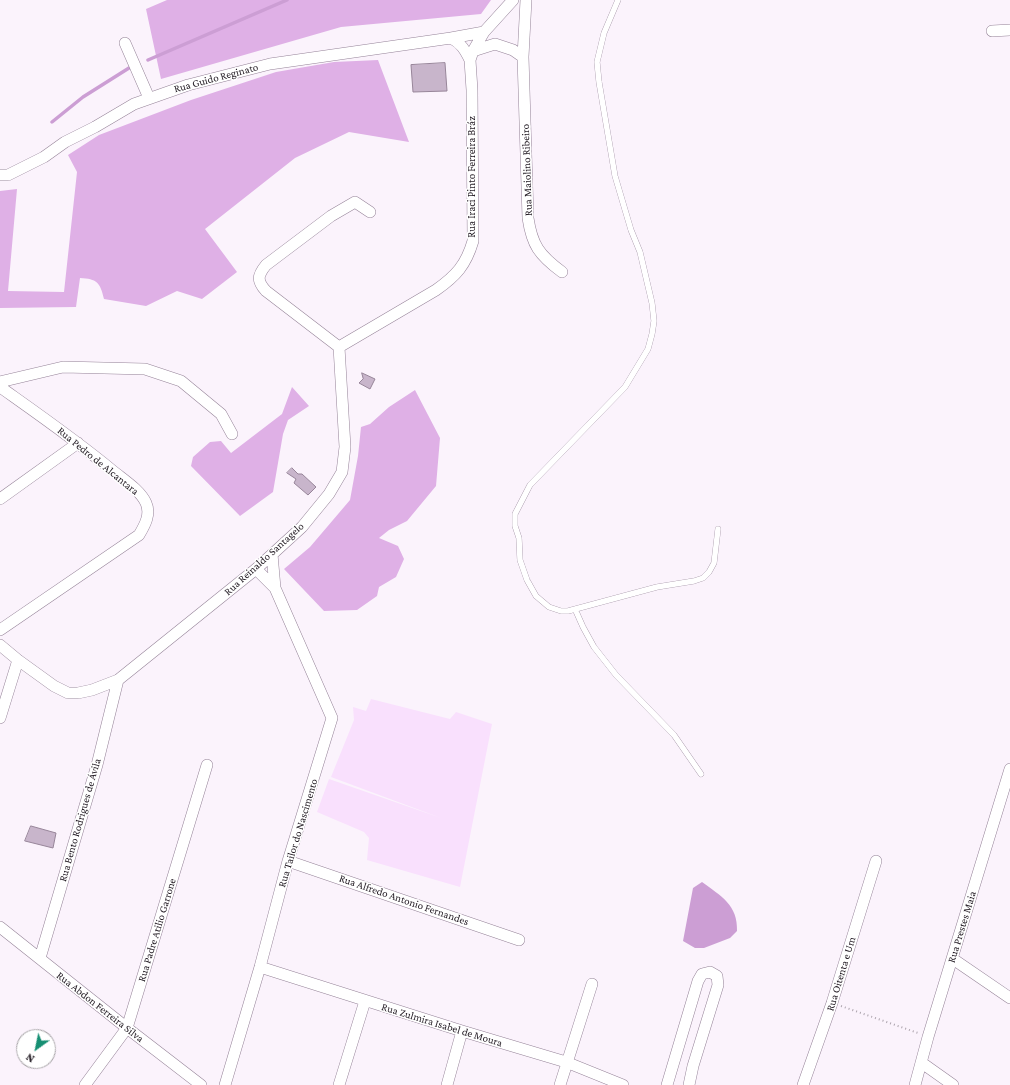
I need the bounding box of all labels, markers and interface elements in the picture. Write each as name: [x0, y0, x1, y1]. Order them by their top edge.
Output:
street label: Rua Guido Reginato: [172, 60, 260, 96]
street label: Rua Iraci Pinto Ferreira Bráz: [465, 116, 479, 238]
street label: Rua Maiolino Ribeiro: [519, 124, 535, 216]
street label: Rua Pedro de Alcantara: [55, 424, 141, 498]
street label: Rua Reinaldo Santagelo: [221, 520, 307, 598]
street label: Rua Bento Rodrigues de Ávila: [56, 757, 104, 883]
street label: Rua Tailor do Nascimento: [275, 777, 321, 889]
street label: Rua Alfredo Antonio Fernandes: [337, 872, 471, 928]
street label: Rua Padre Atilio Garrone: [135, 877, 179, 983]
street label: Rua Prestes Maia: [945, 890, 979, 964]
street label: Rua Oitenta e Um: [823, 935, 859, 1013]
street label: Rua Abdon Ferreira Silva: [54, 969, 146, 1045]
street label: Rua Zulmira Isabel de Moura: [380, 1000, 504, 1050]
north arrow: [16, 1029, 56, 1069]
text: N: [24, 1051, 36, 1065]

